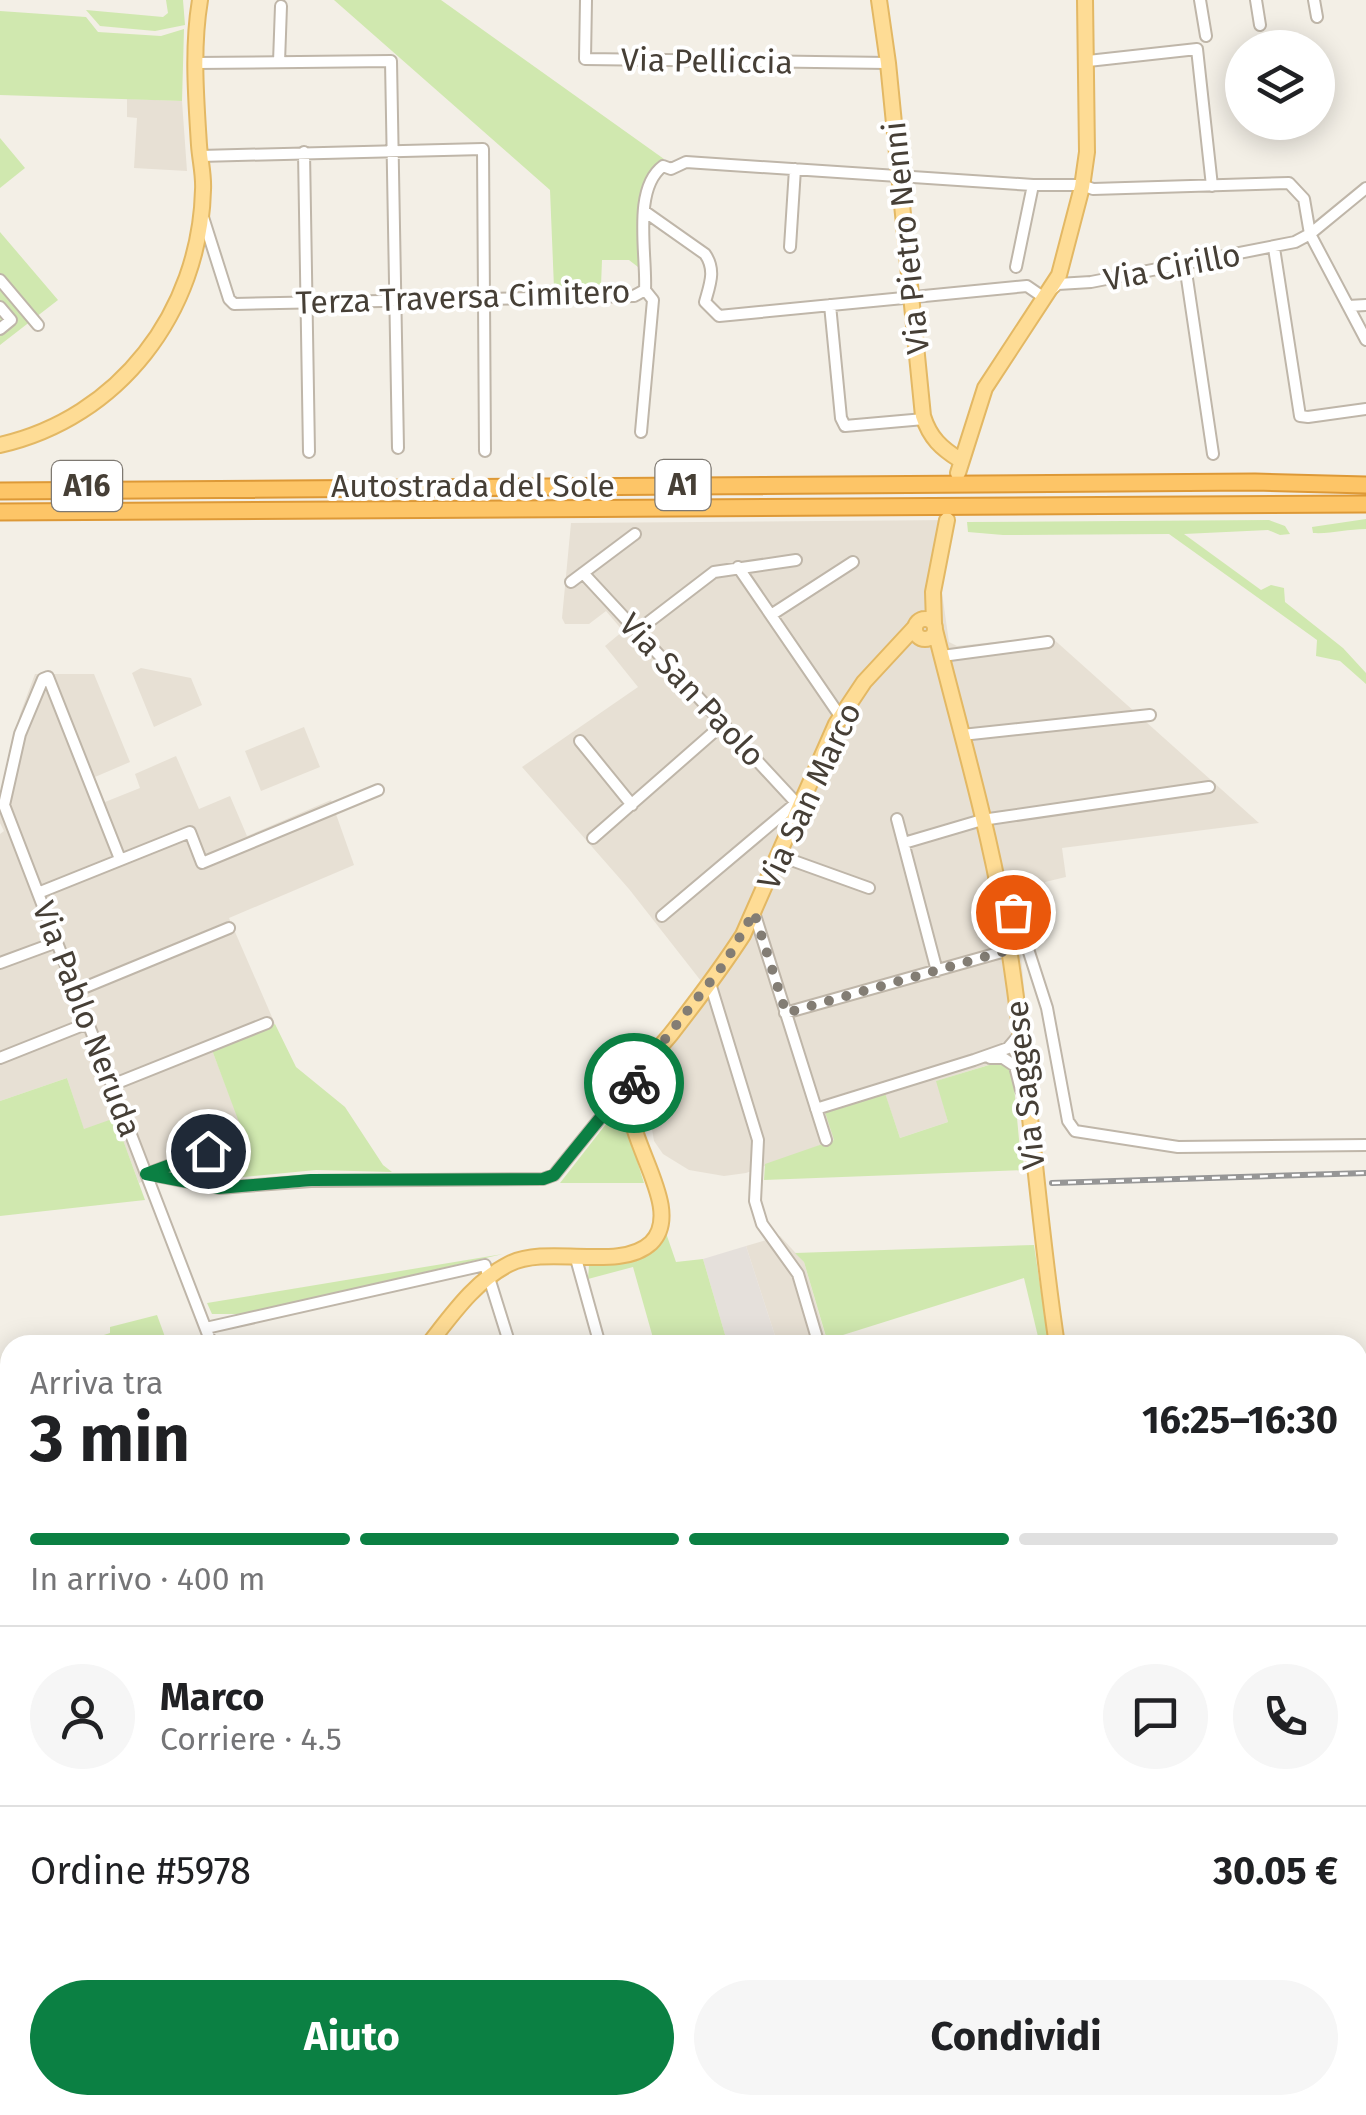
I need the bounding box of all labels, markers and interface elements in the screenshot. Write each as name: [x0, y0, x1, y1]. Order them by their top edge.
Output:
map controls: [1225, 30, 1335, 140]
button: layers: [1225, 30, 1335, 140]
street label: Via Pelliccia: [621, 41, 793, 81]
street label: Via Pietro Nenni: [875, 120, 937, 356]
street label: Via Cirillo: [1100, 235, 1244, 299]
street label: Terza Traversa Cimitero: [295, 272, 631, 322]
road number: A1: [656, 460, 710, 510]
road number: A16: [52, 461, 122, 511]
street label: Autostrada del Sole: [331, 467, 615, 505]
street label: Via San Paolo: [611, 606, 773, 774]
street label: Via San Marco: [749, 697, 869, 895]
pin: [971, 870, 1056, 955]
icon: bag: [986, 885, 1041, 940]
street label: Via Pablo Neruda: [25, 896, 149, 1142]
street label: Via Saggese: [997, 999, 1053, 1171]
courier: [584, 1033, 684, 1133]
icon: bike: [607, 1056, 662, 1111]
pin: [166, 1109, 251, 1194]
icon: home: [181, 1124, 236, 1179]
text: Arriva tra: [30, 1364, 163, 1402]
text: 16:25–16:30: [1142, 1397, 1338, 1443]
text: 3 min: [30, 1400, 190, 1478]
text: In arrivo · 400 m: [30, 1560, 265, 1598]
button: person: [30, 1664, 135, 1769]
button: chat: [1103, 1664, 1208, 1769]
button: phone: [1233, 1664, 1338, 1769]
text: Marco: [160, 1674, 264, 1720]
text: Corriere · 4.5: [160, 1720, 342, 1758]
text: Ordine #5978: [30, 1848, 251, 1894]
text: 30.05 €: [1213, 1848, 1338, 1894]
button: Aiuto: [30, 1980, 674, 2095]
button: Condividi: [694, 1980, 1338, 2095]

